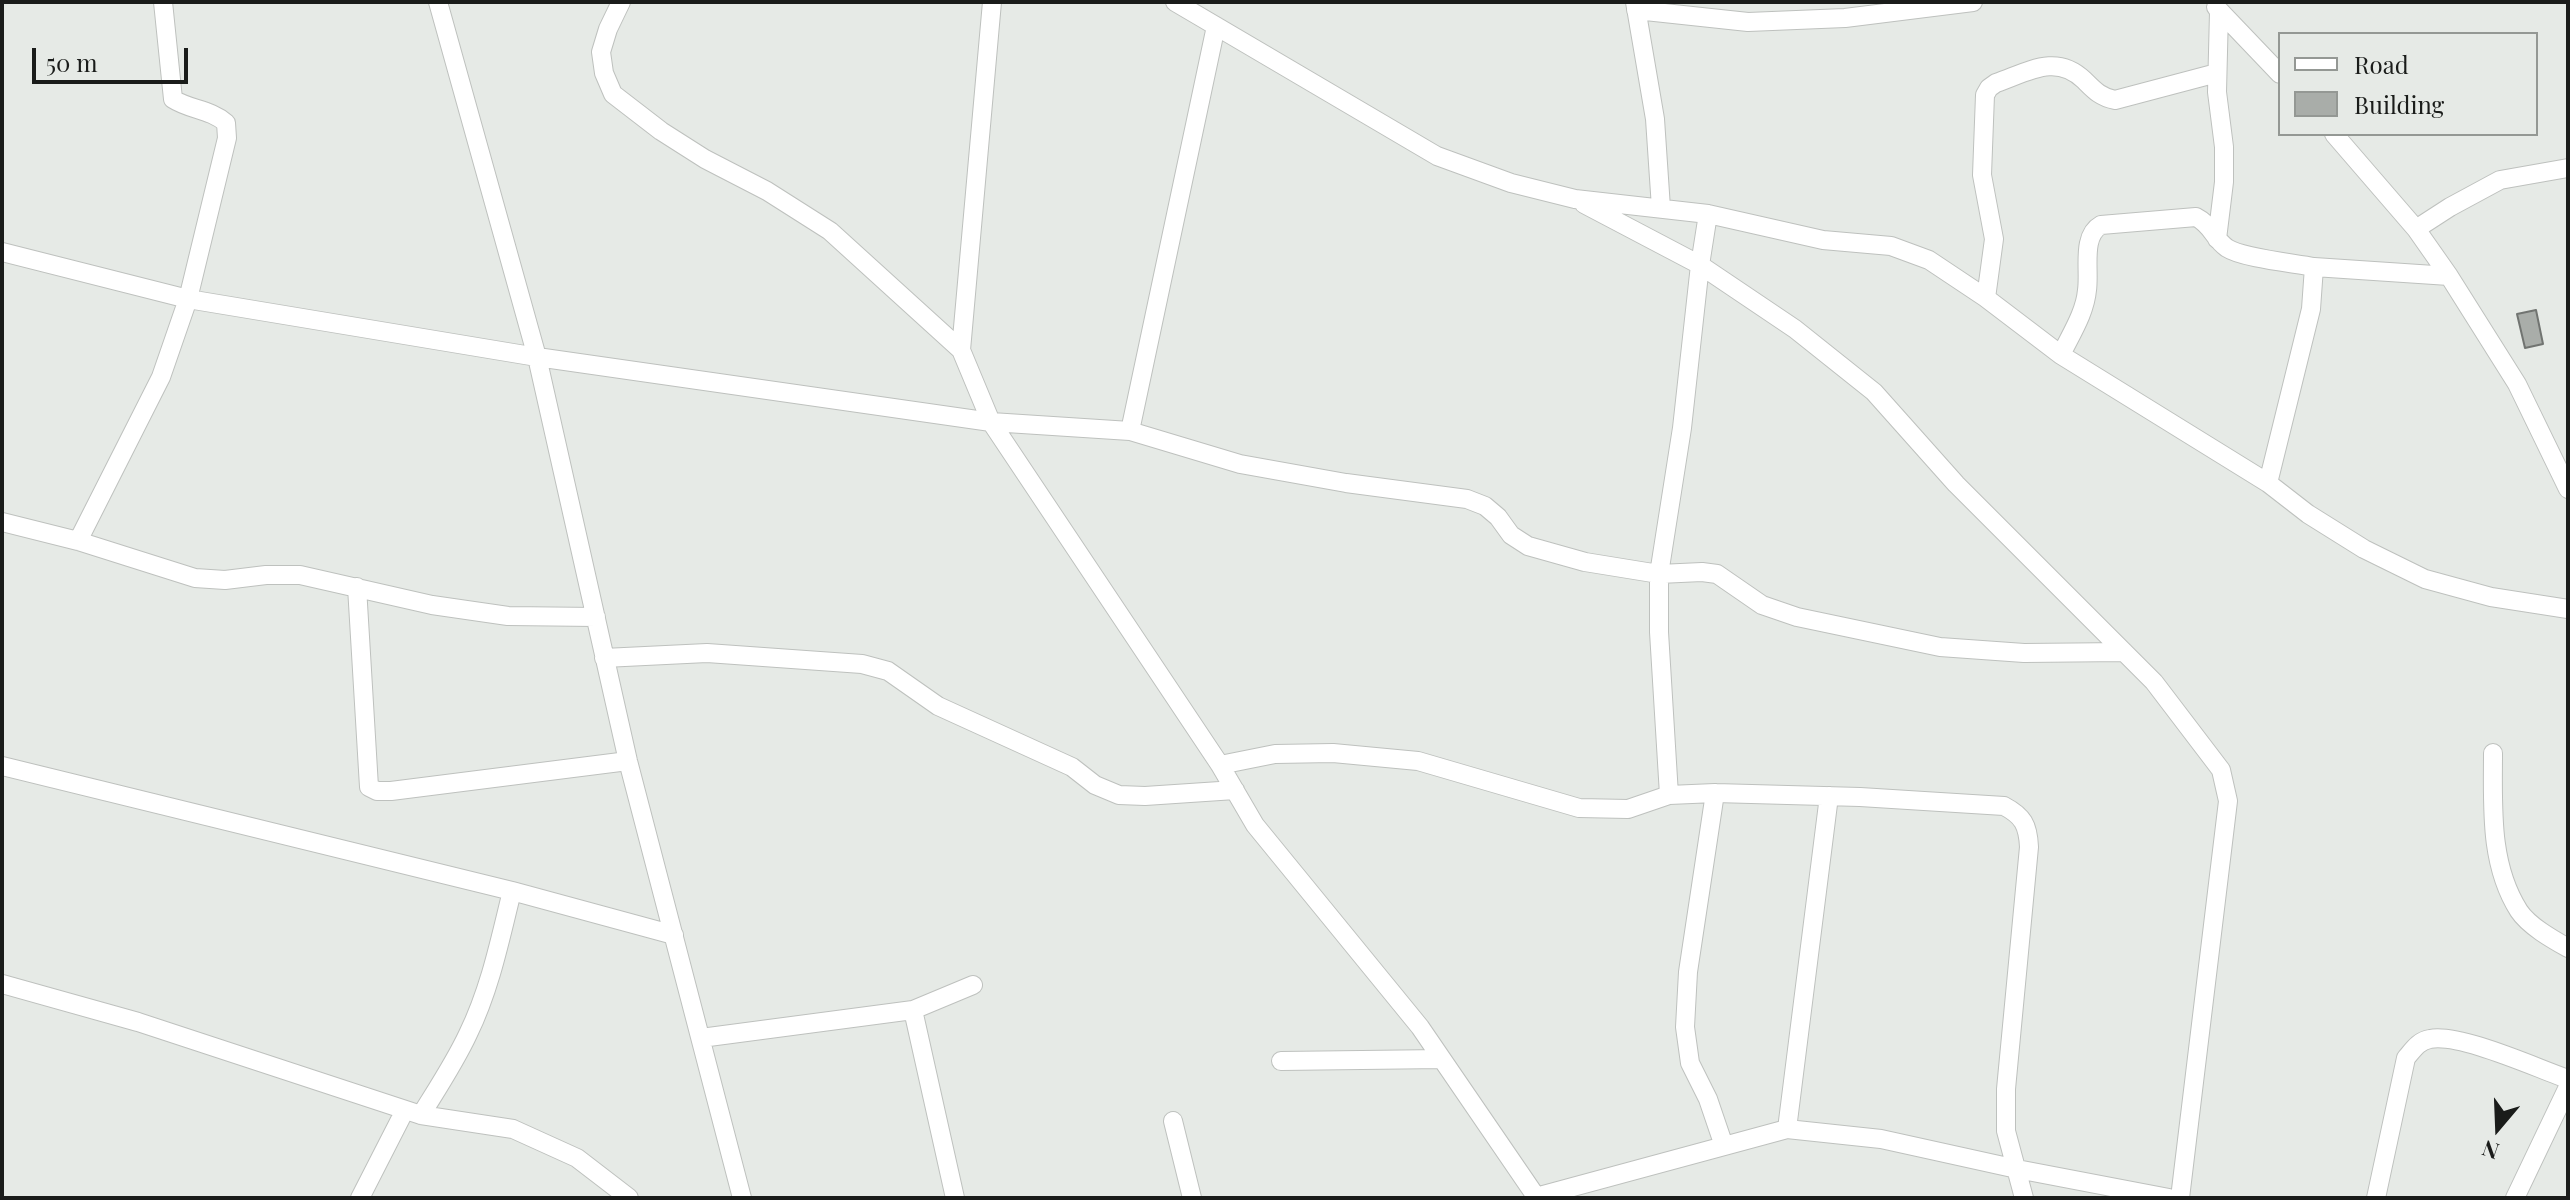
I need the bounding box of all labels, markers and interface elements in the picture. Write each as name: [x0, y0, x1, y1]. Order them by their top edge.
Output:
scale bar: [36, 32, 192, 82]
legend: [2278, 32, 2538, 136]
text: 50 m: [46, 46, 98, 78]
text: Road: [2354, 48, 2409, 80]
text: Building: [2354, 88, 2444, 120]
north arrow: [2458, 1088, 2538, 1168]
text: N: [2478, 1134, 2503, 1167]

